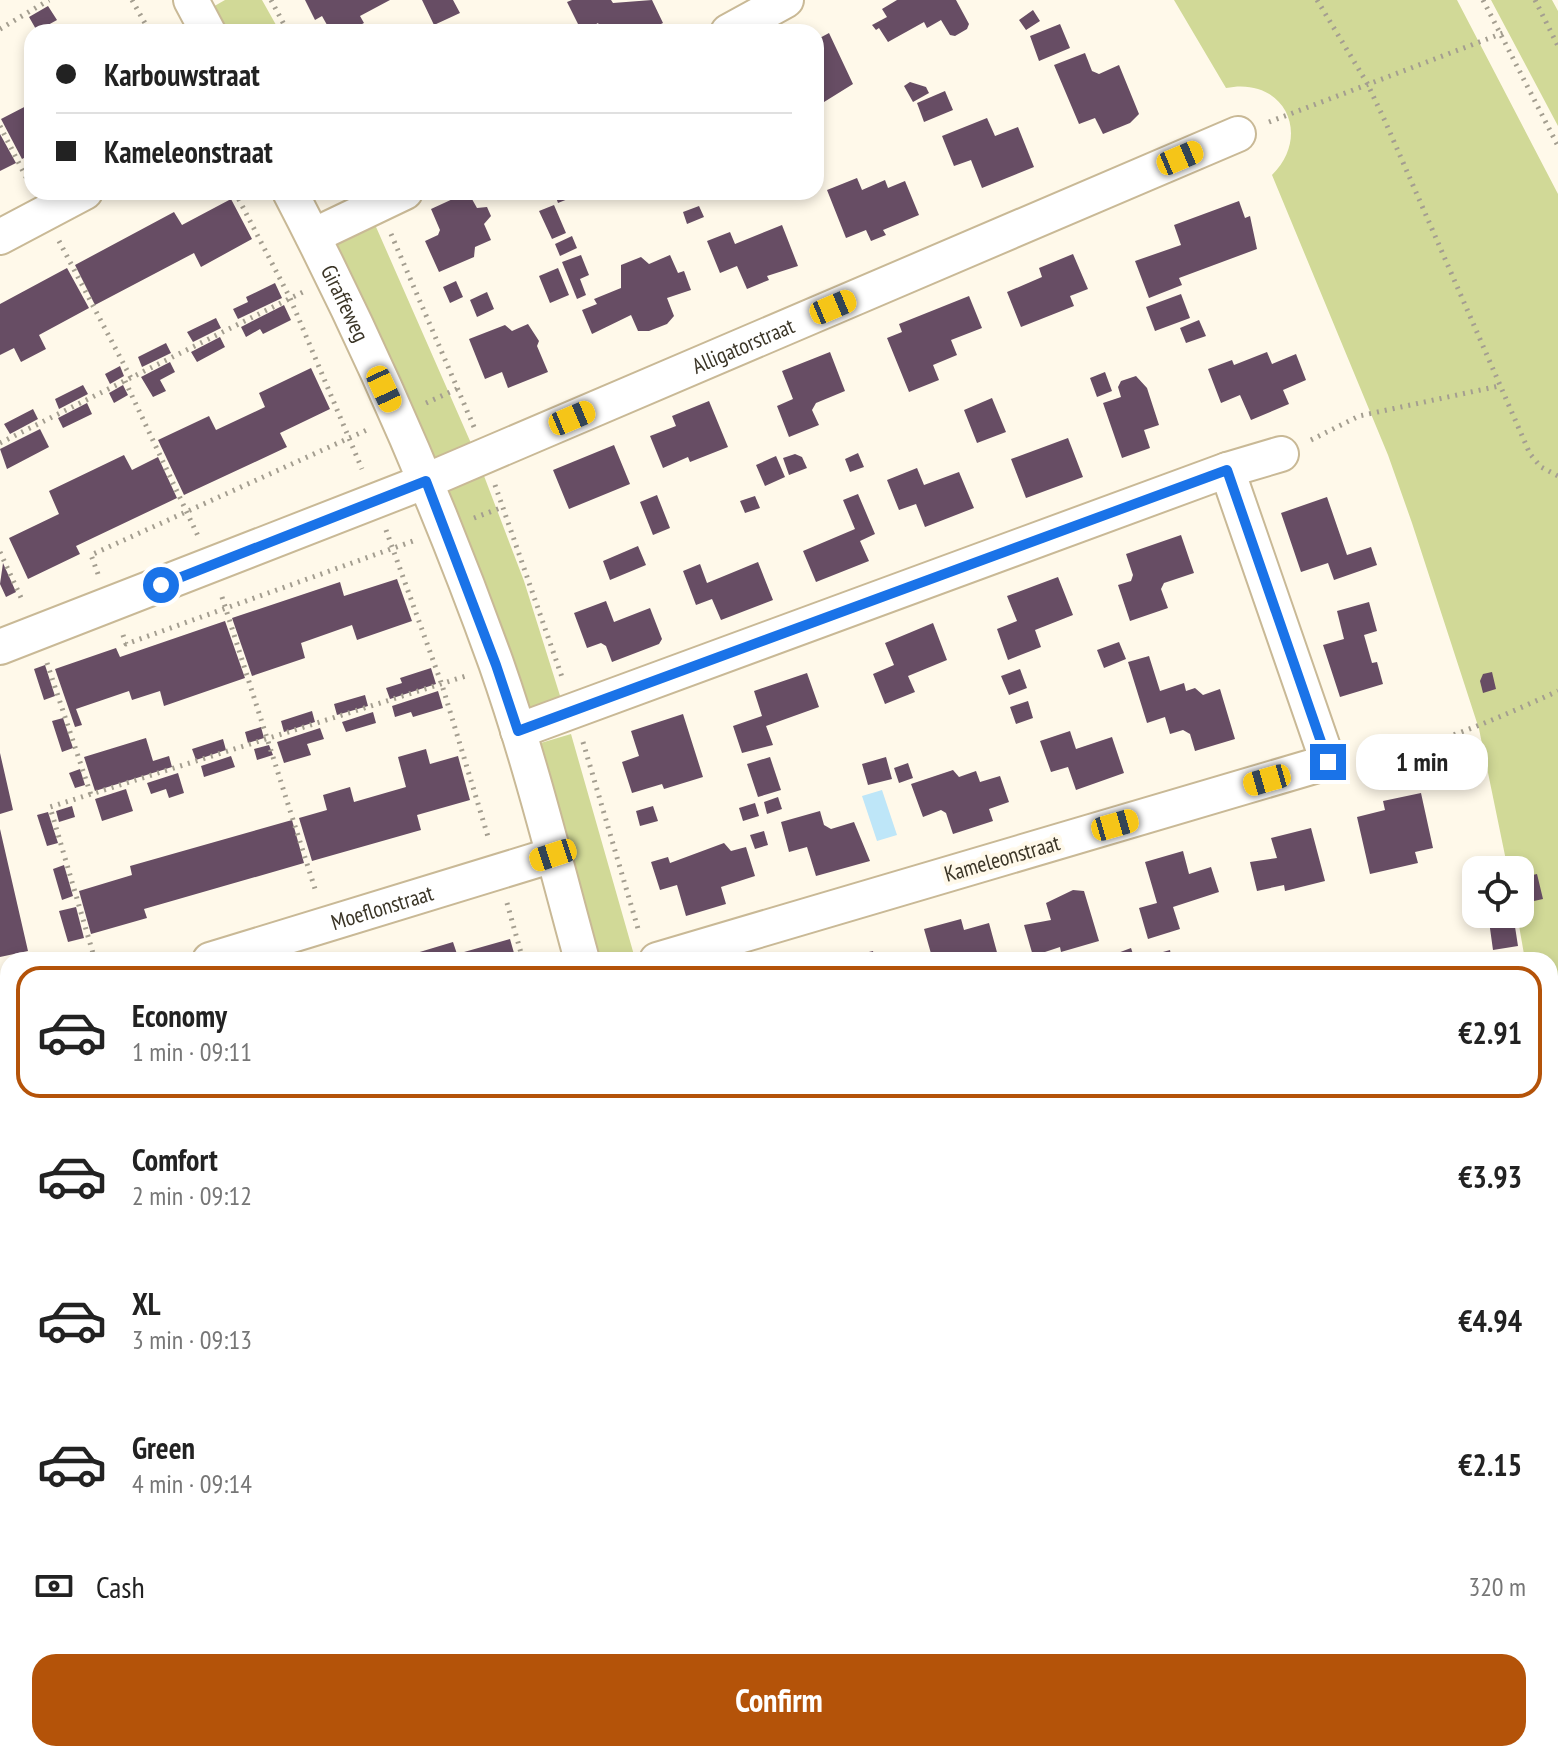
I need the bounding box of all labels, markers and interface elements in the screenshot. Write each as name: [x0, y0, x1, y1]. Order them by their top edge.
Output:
text: Karbouwstraat: [104, 55, 260, 94]
text: Kameleonstraat: [104, 132, 273, 171]
car: [1153, 138, 1207, 178]
street label: Giraffeweg: [315, 260, 376, 346]
car: [806, 287, 860, 327]
street label: Alligatorstraat: [688, 311, 798, 380]
car: [363, 362, 405, 416]
car: [545, 398, 599, 438]
route start: [143, 567, 179, 603]
callout: 1 min: [1356, 734, 1488, 790]
route end: [1310, 744, 1346, 780]
text: 1 min: [1396, 745, 1448, 778]
car: [1241, 762, 1293, 798]
car: [1089, 807, 1141, 843]
street label: Kameleonstraat: [941, 828, 1063, 888]
car: [526, 836, 580, 874]
map controls: [1462, 856, 1534, 928]
button: locate: [1462, 856, 1534, 928]
street label: Moeflonstraat: [328, 879, 437, 936]
icon: car: [36, 996, 108, 1068]
text: Economy: [132, 996, 227, 1035]
text: €2.91: [1458, 1013, 1522, 1052]
text: 1 min · 09:11: [132, 1035, 252, 1068]
icon: car: [36, 1140, 108, 1212]
text: Comfort: [132, 1140, 218, 1179]
text: €3.93: [1458, 1157, 1522, 1196]
text: 2 min · 09:12: [132, 1179, 252, 1212]
icon: car: [36, 1284, 108, 1356]
text: XL: [132, 1284, 161, 1323]
text: €4.94: [1458, 1301, 1522, 1340]
text: 3 min · 09:13: [132, 1323, 252, 1356]
icon: car: [36, 1428, 108, 1500]
text: Green: [132, 1428, 195, 1467]
text: €2.15: [1458, 1445, 1522, 1484]
text: 4 min · 09:14: [132, 1467, 252, 1500]
icon: cash: [32, 1564, 76, 1608]
text: Cash: [96, 1567, 145, 1606]
text: 320 m: [1468, 1570, 1526, 1603]
button: Confirm: [32, 1654, 1526, 1746]

